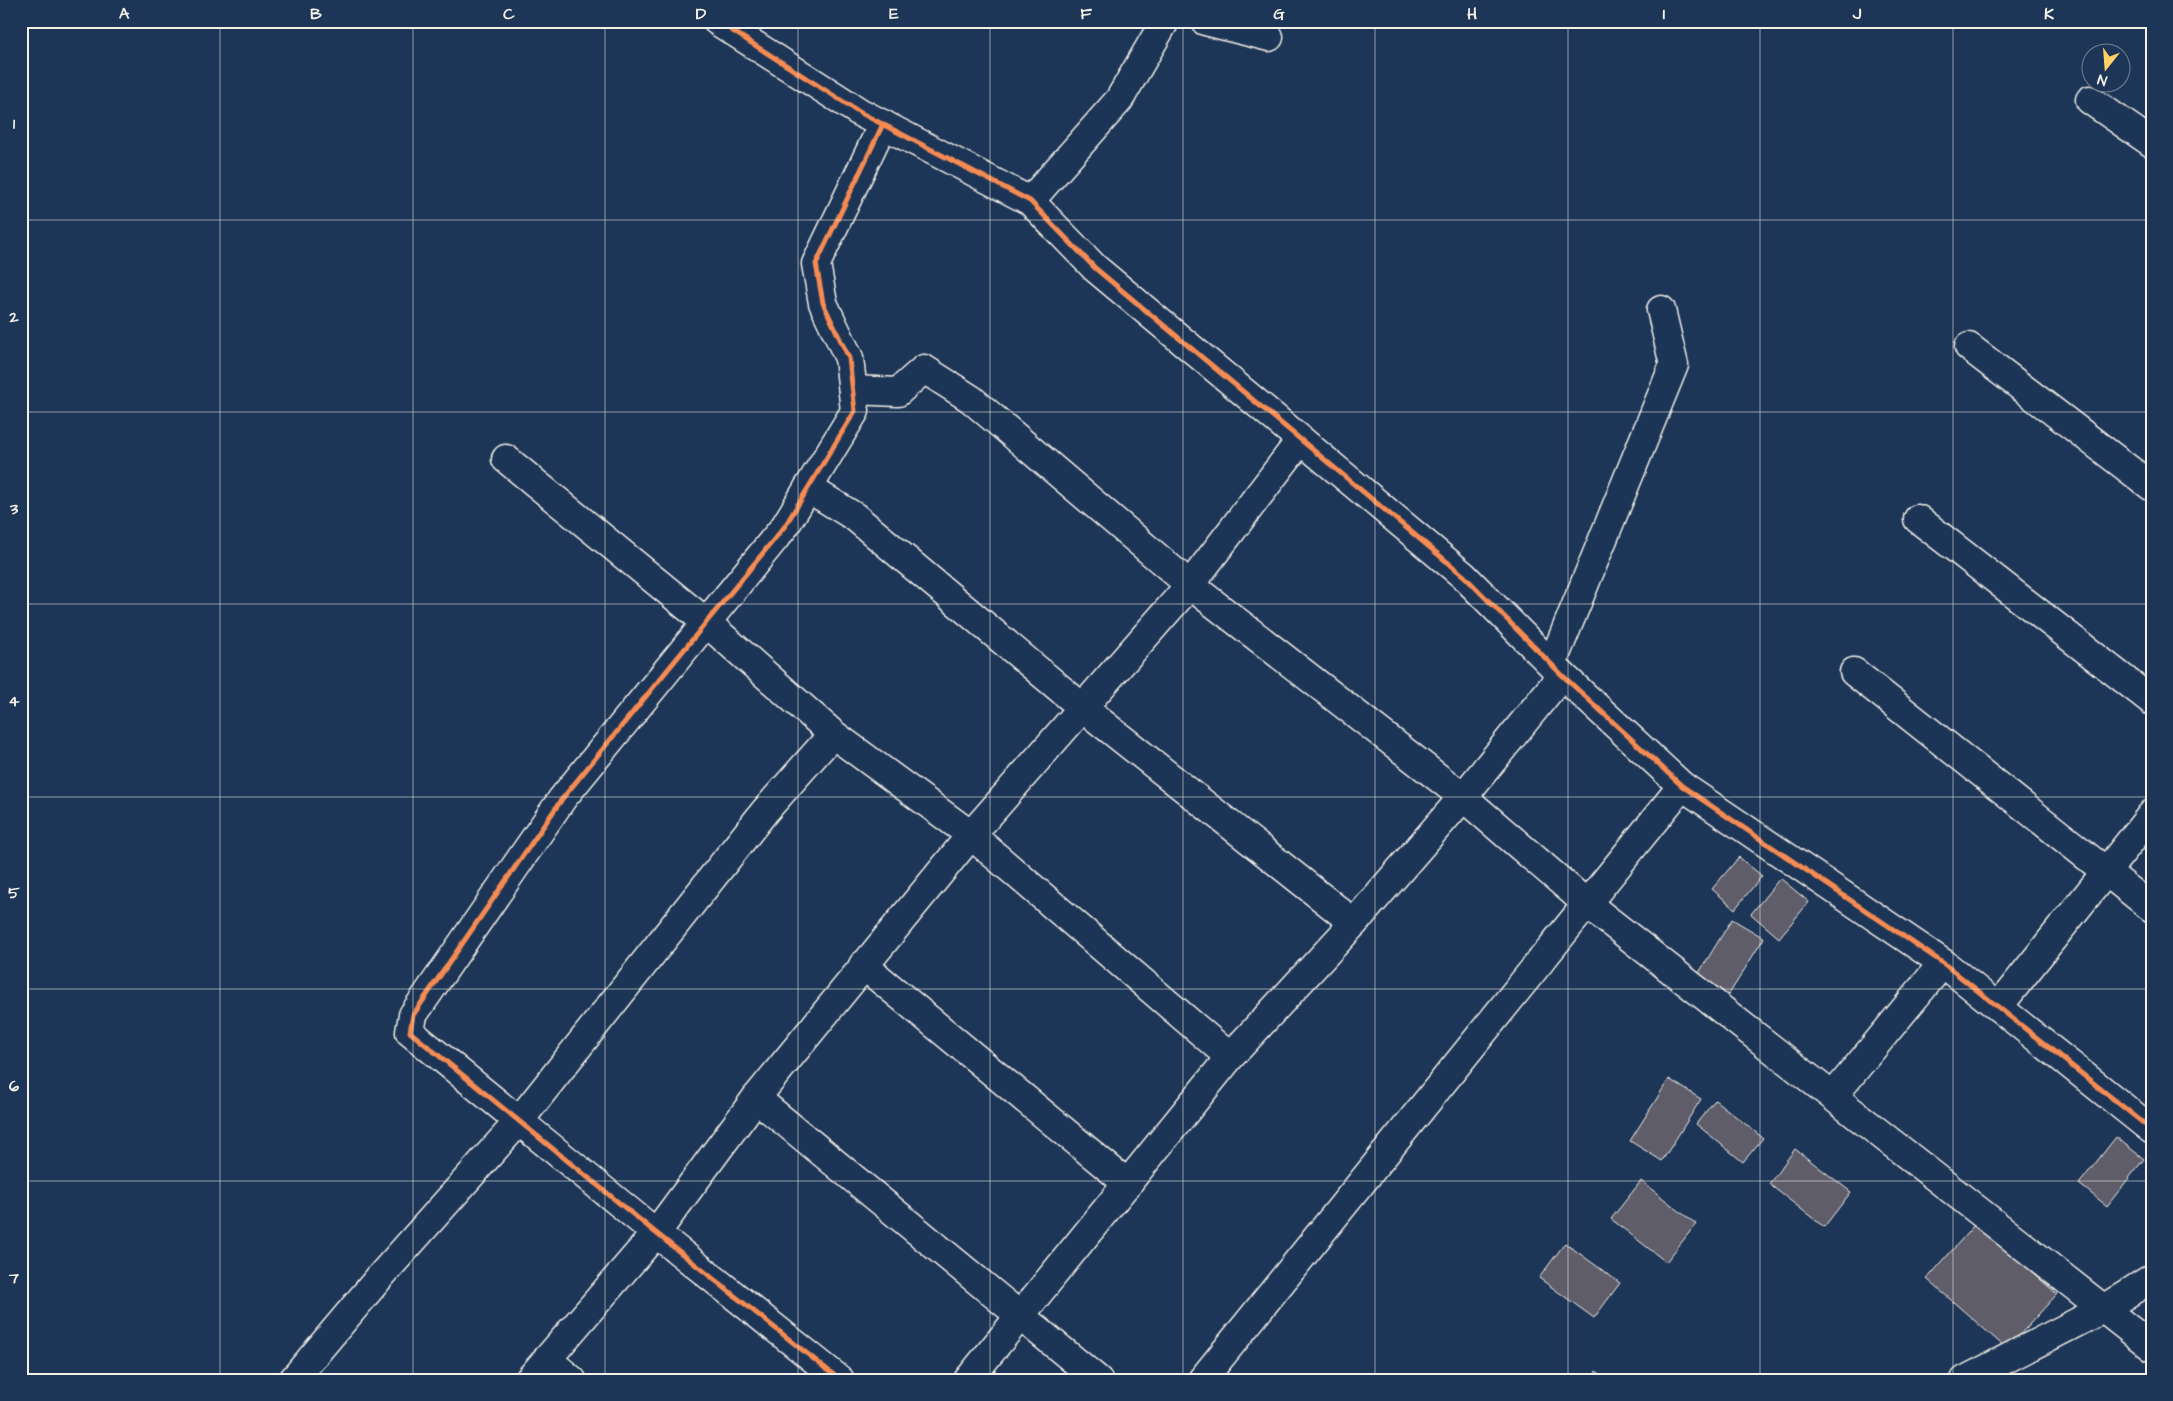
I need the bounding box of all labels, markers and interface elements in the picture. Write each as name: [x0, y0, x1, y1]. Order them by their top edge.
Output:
text: A: [119, 3, 130, 25]
text: B: [310, 3, 322, 25]
text: C: [503, 3, 515, 25]
text: D: [696, 3, 707, 25]
text: E: [889, 3, 899, 25]
text: F: [1080, 3, 1092, 25]
text: G: [1273, 3, 1285, 25]
text: H: [1467, 3, 1477, 25]
text: I: [1663, 3, 1665, 25]
text: J: [1852, 3, 1862, 25]
text: K: [2044, 3, 2054, 25]
north arrow: [2080, 42, 2130, 92]
text: N: [2095, 69, 2110, 90]
text: 1: [13, 113, 16, 135]
text: 2: [8, 306, 19, 328]
text: 3: [9, 498, 19, 520]
text: 4: [9, 690, 20, 712]
text: 5: [8, 882, 20, 904]
text: 6: [9, 1075, 19, 1097]
text: 7: [8, 1267, 19, 1289]

